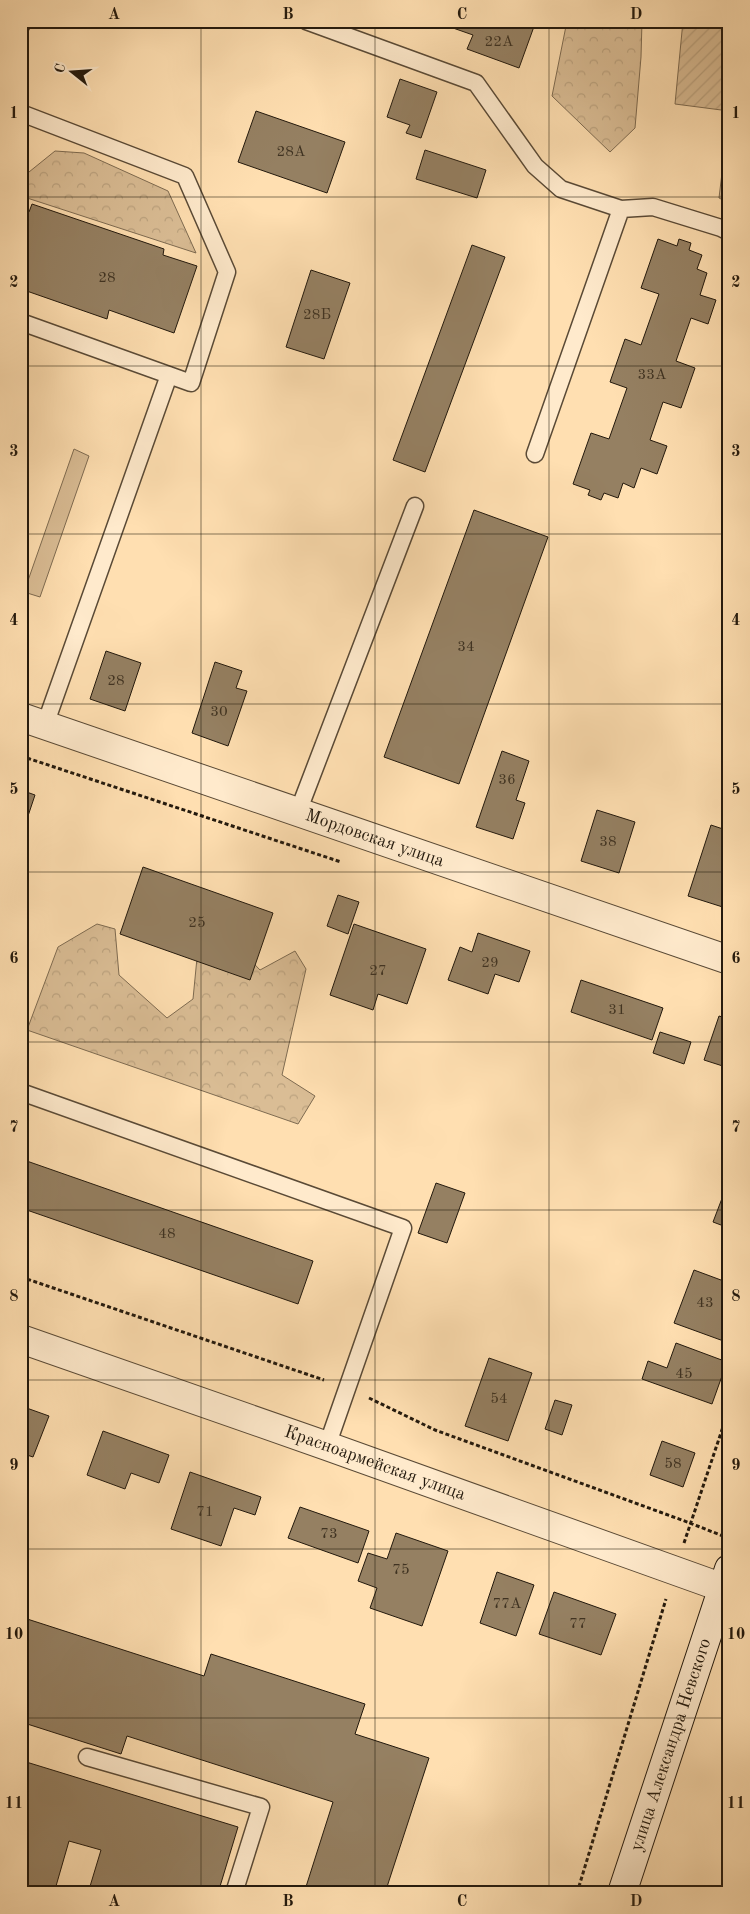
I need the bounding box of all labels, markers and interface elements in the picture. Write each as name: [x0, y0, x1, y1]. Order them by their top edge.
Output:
text: A: [108, 7, 120, 23]
text: B: [282, 7, 294, 23]
text: C: [457, 7, 467, 23]
text: D: [630, 7, 642, 23]
house number: 22А: [485, 35, 514, 50]
north arrow: [48, 48, 98, 98]
text: С: [52, 62, 69, 75]
text: 1: [9, 106, 19, 122]
text: 1: [731, 106, 741, 122]
house number: 28А: [277, 145, 306, 160]
house number: 28: [98, 271, 116, 286]
text: 2: [9, 275, 19, 291]
text: 2: [731, 275, 741, 291]
house number: 28Б: [303, 308, 331, 323]
house number: 33А: [638, 368, 667, 383]
text: 3: [9, 444, 19, 460]
text: 3: [731, 444, 741, 460]
text: 4: [9, 613, 19, 629]
text: 4: [731, 613, 741, 629]
house number: 34: [457, 640, 475, 655]
house number: 28: [107, 674, 125, 689]
house number: 30: [210, 705, 228, 720]
house number: 36: [498, 773, 516, 788]
text: 5: [9, 782, 19, 798]
text: 5: [731, 782, 741, 798]
street label: Мордовская улица: [303, 806, 447, 871]
house number: 38: [599, 835, 617, 850]
house number: 25: [188, 916, 206, 931]
text: 6: [9, 951, 19, 967]
text: 6: [731, 951, 741, 967]
house number: 29: [481, 956, 499, 971]
house number: 27: [369, 964, 387, 979]
house number: 31: [608, 1003, 626, 1018]
text: 7: [9, 1120, 19, 1136]
text: 7: [731, 1120, 741, 1136]
house number: 48: [158, 1227, 176, 1242]
text: 8: [9, 1289, 19, 1305]
text: 8: [731, 1289, 741, 1305]
house number: 43: [696, 1296, 714, 1311]
house number: 45: [675, 1367, 693, 1382]
house number: 54: [490, 1392, 508, 1407]
street label: Красноармейская улица: [282, 1423, 468, 1504]
house number: 58: [664, 1457, 682, 1472]
text: 9: [9, 1458, 19, 1474]
text: 9: [731, 1458, 741, 1474]
house number: 71: [196, 1505, 214, 1520]
house number: 73: [320, 1527, 338, 1542]
house number: 75: [392, 1563, 410, 1578]
house number: 77А: [493, 1597, 522, 1612]
house number: 77: [569, 1617, 587, 1632]
text: 10: [5, 1627, 23, 1643]
text: 10: [727, 1627, 745, 1643]
street label: улица Александра Невского: [627, 1636, 714, 1854]
text: 11: [5, 1796, 23, 1812]
text: 11: [727, 1796, 745, 1812]
text: A: [108, 1894, 120, 1910]
text: B: [282, 1894, 294, 1910]
text: C: [457, 1894, 467, 1910]
text: D: [630, 1894, 642, 1910]

